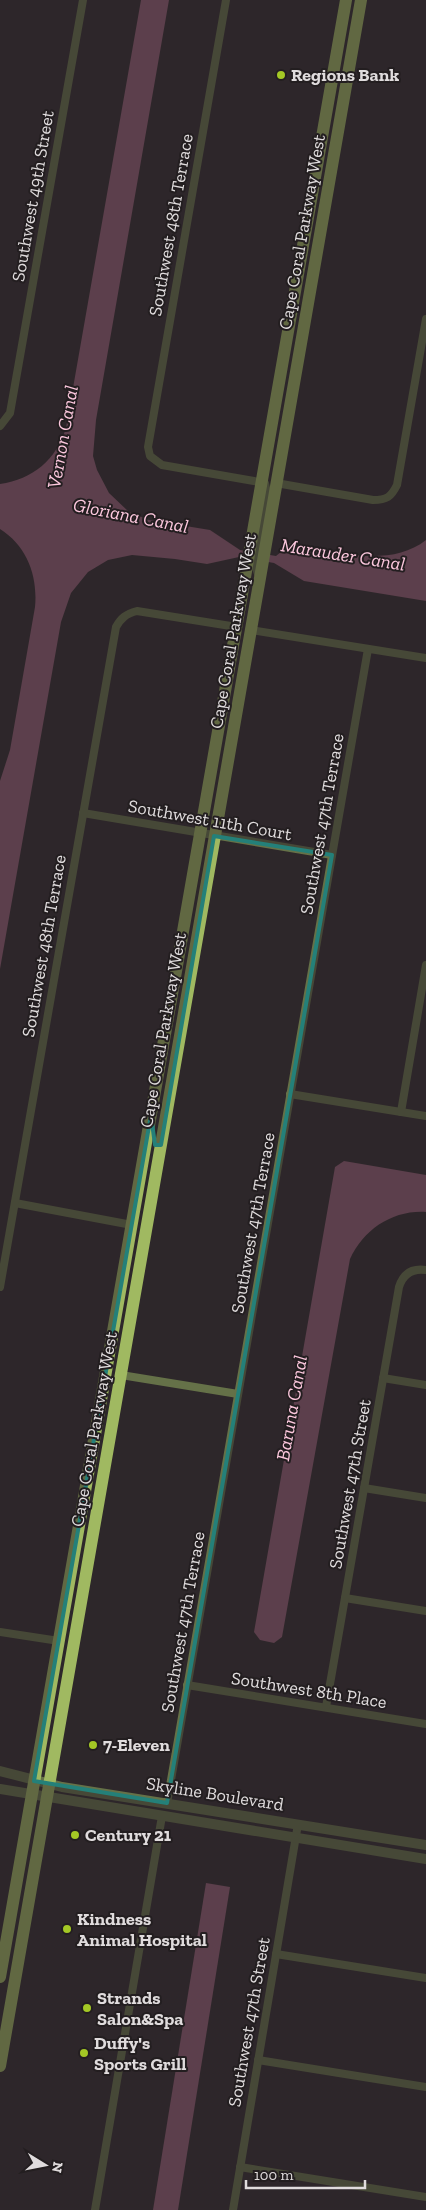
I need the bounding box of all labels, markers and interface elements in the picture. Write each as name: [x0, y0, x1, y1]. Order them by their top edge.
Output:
place label: Regions Bank: [291, 64, 399, 86]
marker: Regions Bank: [275, 69, 287, 81]
street label: Southwest 49th Street: [7, 108, 59, 283]
street label: Southwest 48th Terrace: [144, 132, 198, 318]
street label: Cape Coral Parkway West: [274, 132, 330, 331]
water label: Vernon Canal: [42, 384, 83, 490]
water label: Gloriana Canal: [71, 493, 190, 538]
street label: Cape Coral Parkway West: [205, 531, 261, 730]
water label: Marauder Canal: [279, 533, 407, 576]
street label: Southwest 47th Terrace: [295, 732, 349, 916]
street label: Southwest 11th Court: [126, 795, 294, 845]
street label: Southwest 48th Terrace: [17, 853, 71, 1039]
street label: Cape Coral Parkway West: [135, 930, 191, 1129]
street label: Southwest 47th Terrace: [226, 1131, 280, 1315]
street label: Cape Coral Parkway West: [66, 1329, 122, 1528]
water label: Baruna Canal: [271, 1354, 312, 1463]
street label: Southwest 47th Street: [324, 1397, 376, 1571]
street label: Southwest 47th Terrace: [156, 1530, 210, 1714]
street label: Southwest 8th Place: [230, 1667, 388, 1713]
place label: 7-Eleven: [103, 1734, 170, 1756]
marker: 7-Eleven: [87, 1739, 99, 1751]
street label: Skyline Boulevard: [145, 1772, 285, 1816]
place label: Century 21: [85, 1824, 171, 1846]
marker: Century 21: [69, 1829, 81, 1841]
place label: Kindness Animal Hospital: [77, 1908, 207, 1951]
marker: Kindness Animal Hospital: [61, 1923, 73, 1935]
street label: Southwest 47th Street: [223, 1935, 275, 2109]
place label: Strands Salon&Spa: [97, 1987, 183, 2030]
marker: Strands Salon&Spa: [81, 2002, 93, 2014]
place label: Duffy's Sports Grill: [94, 2032, 186, 2075]
marker: Duffy's Sports Grill: [78, 2047, 90, 2059]
north arrow: [20, 2140, 70, 2190]
scale bar: [246, 2158, 365, 2190]
text: N: [48, 2160, 67, 2174]
text: 100 m: [254, 2166, 293, 2184]

